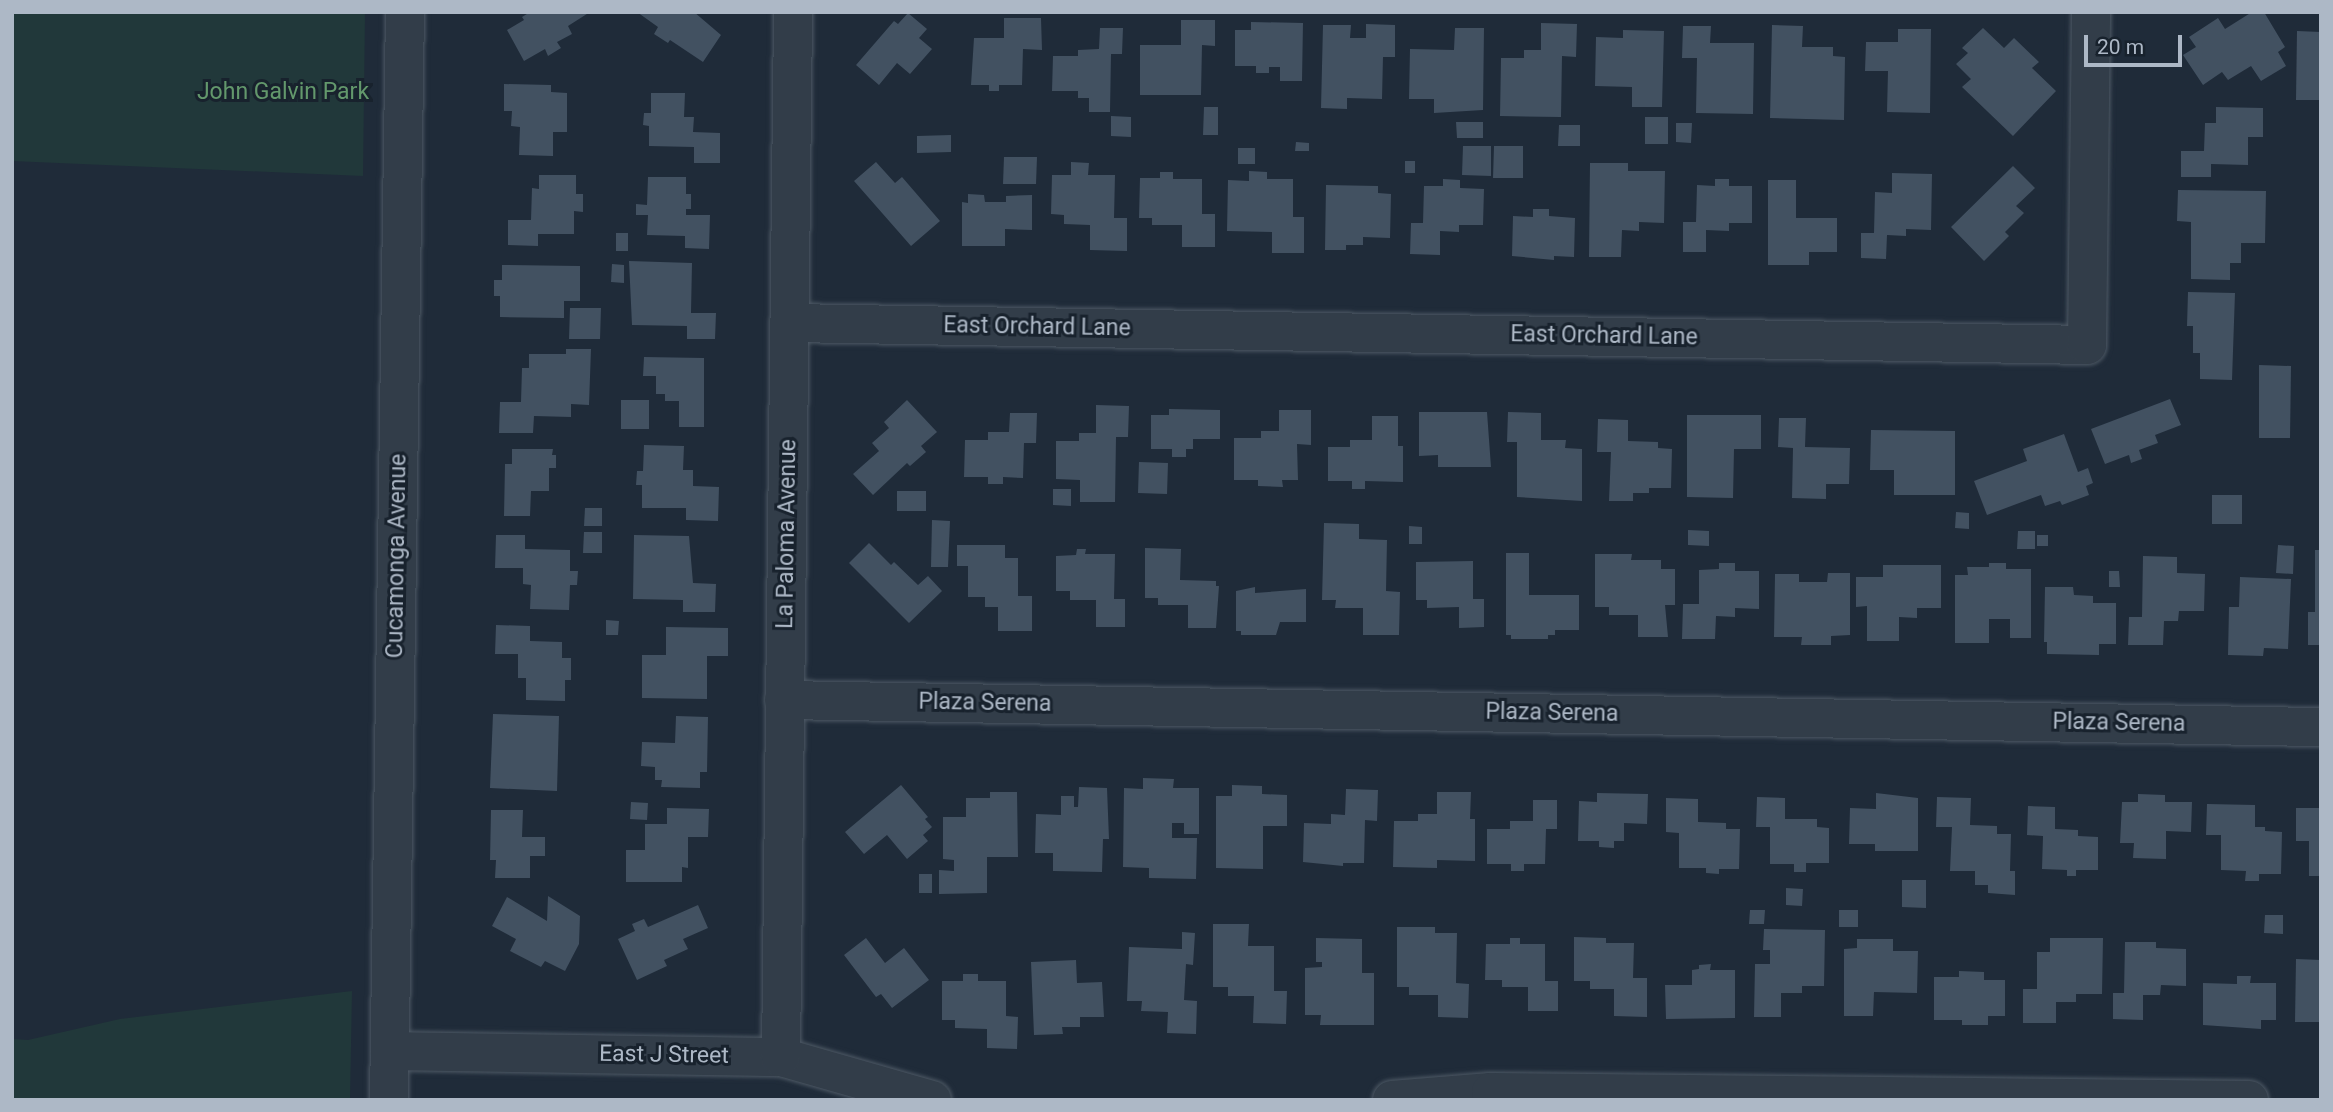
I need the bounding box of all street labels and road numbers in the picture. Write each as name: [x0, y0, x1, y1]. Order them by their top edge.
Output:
street label: East Orchard Lane: [943, 312, 1131, 342]
street label: East Orchard Lane: [1510, 321, 1698, 351]
street label: La Paloma Avenue: [772, 439, 802, 629]
street label: Cucamonga Avenue: [381, 454, 413, 658]
street label: Plaza Serena: [918, 688, 1052, 718]
street label: Plaza Serena: [1485, 698, 1619, 728]
street label: Plaza Serena: [2052, 708, 2186, 738]
street label: East J Street: [599, 1040, 729, 1070]

